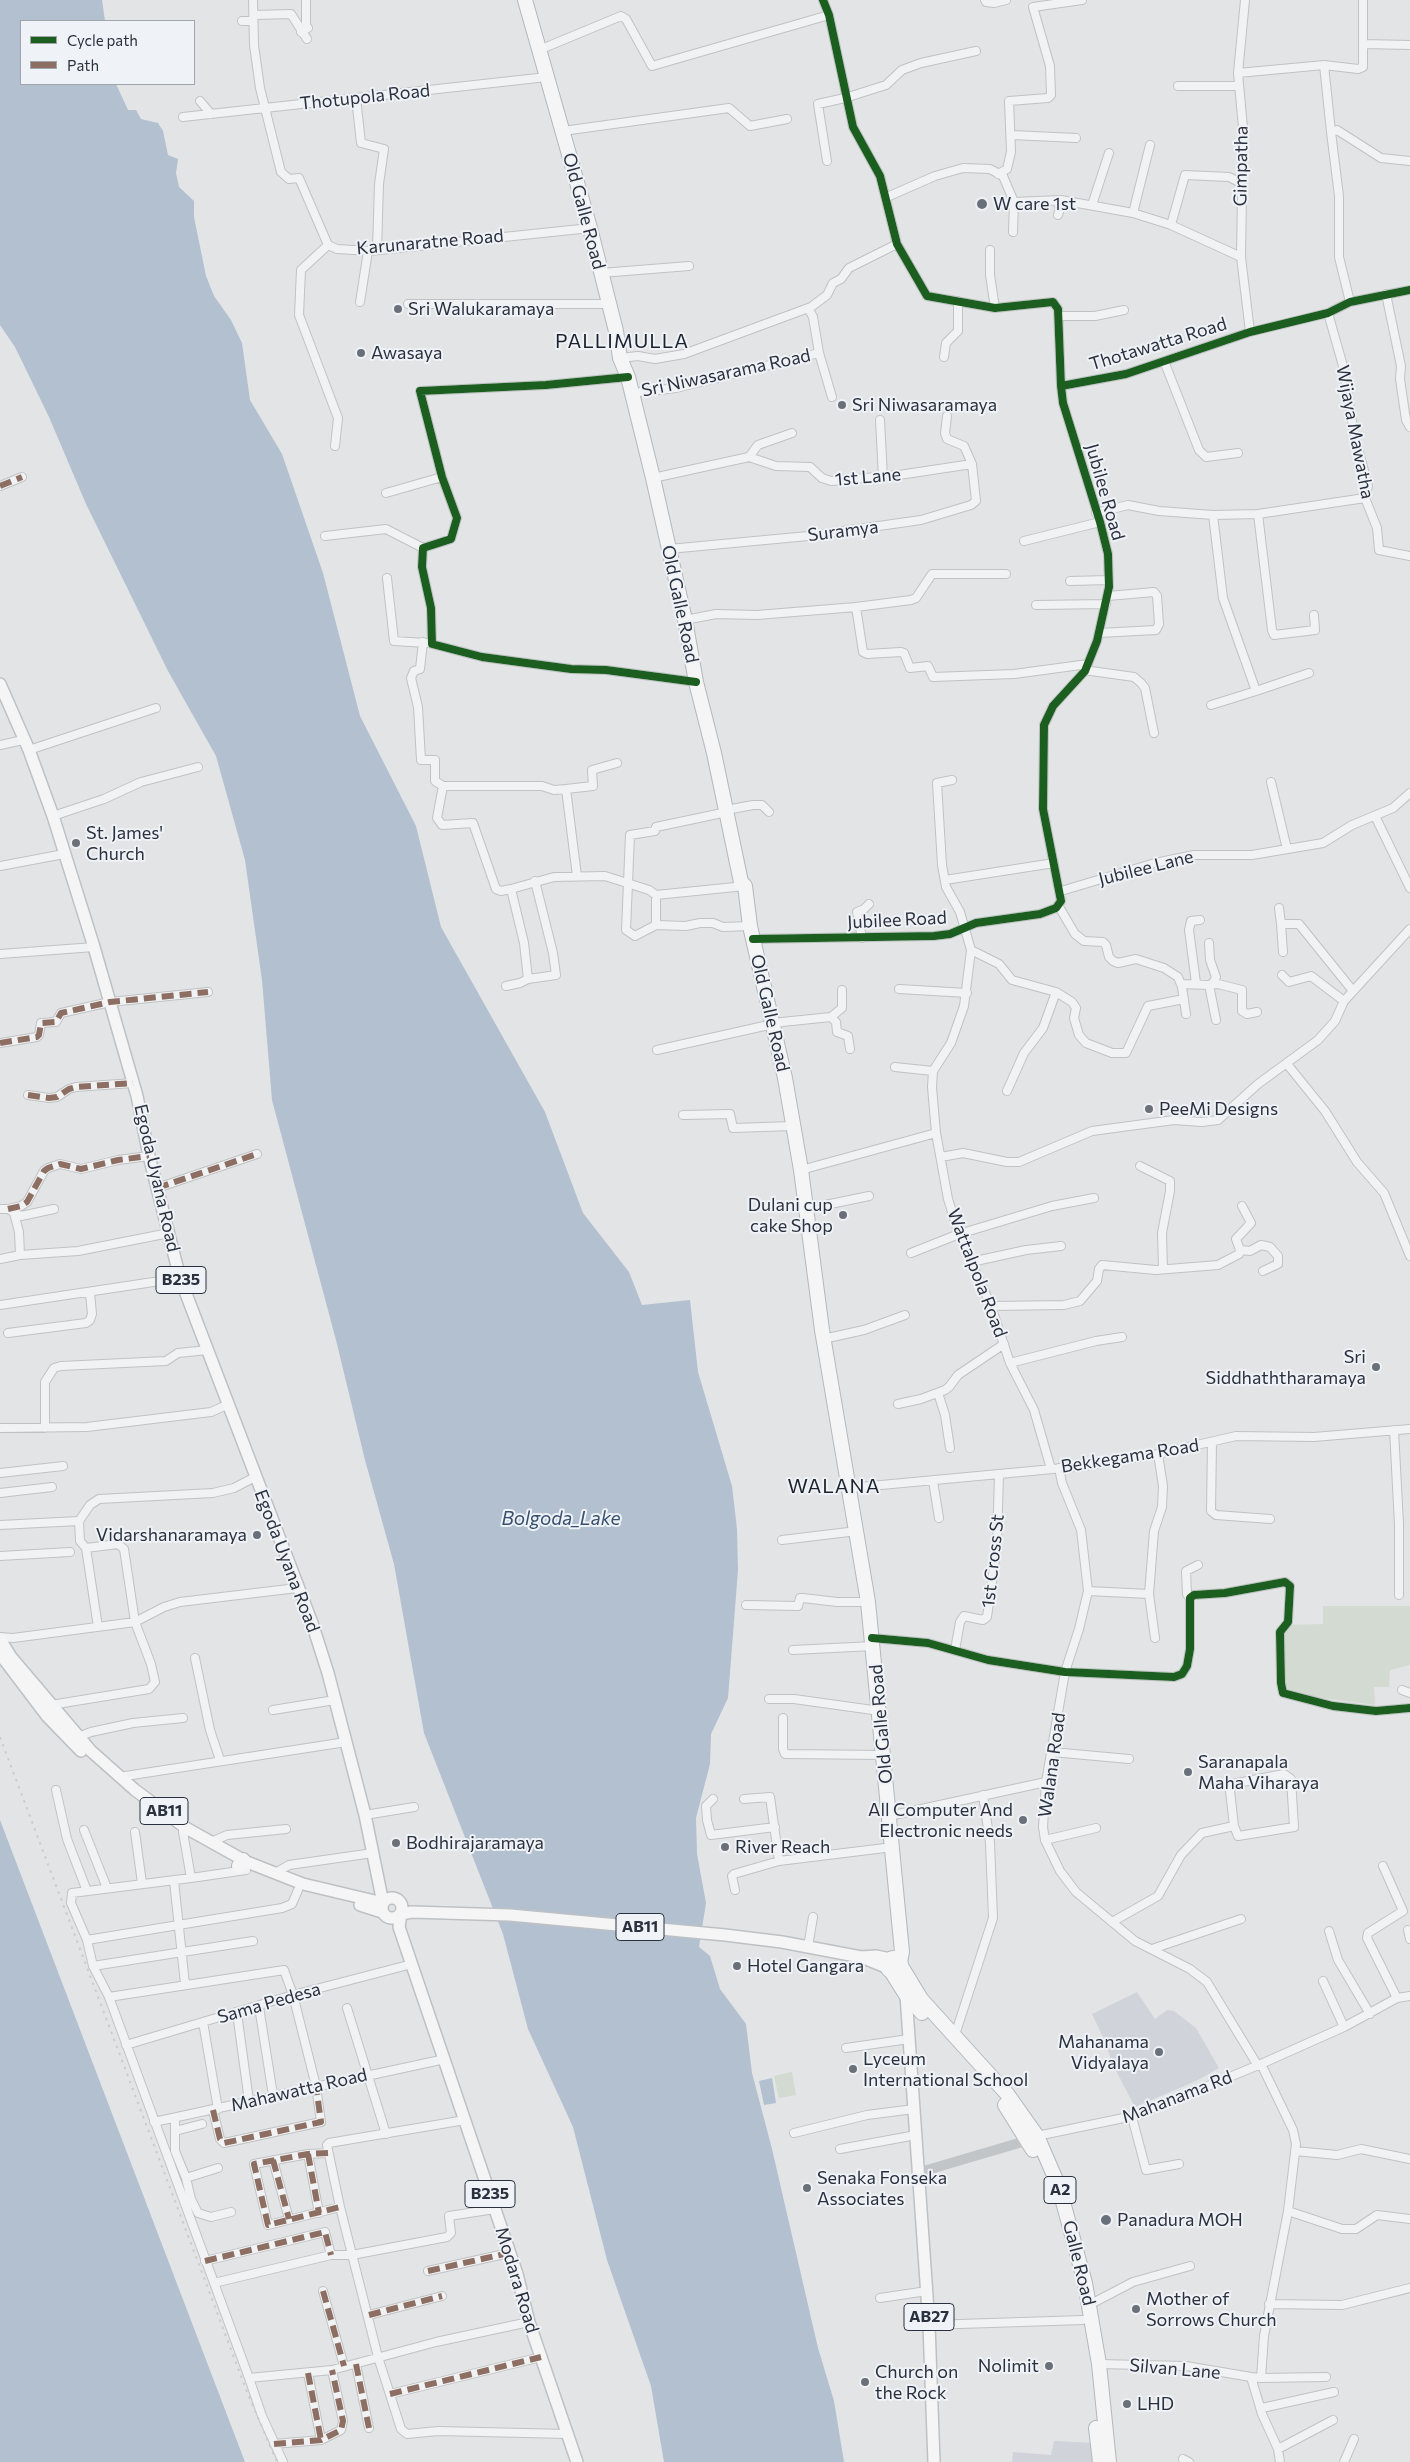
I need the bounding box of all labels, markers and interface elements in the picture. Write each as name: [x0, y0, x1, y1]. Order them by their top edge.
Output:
legend: [20, 20, 195, 85]
text: Cycle path: [67, 31, 138, 49]
text: Path: [67, 56, 99, 74]
street label: Thotupola Road: [299, 79, 431, 115]
street label: Gimpatha: [1229, 125, 1253, 207]
street label: Old Galle Road: [558, 150, 610, 272]
place label: W care 1st: [993, 193, 1076, 215]
marker: W care 1st: [975, 197, 989, 211]
street label: Karunaratne Road: [356, 225, 504, 259]
place label: Sri Walukaramaya: [408, 298, 554, 320]
marker: Sri Walukaramaya: [392, 303, 404, 315]
street label: Thotawatta Road: [1087, 313, 1229, 375]
district label: PALLIMULLA: [554, 329, 690, 353]
place label: Awasaya: [371, 342, 442, 364]
street label: Sri Niwasarama Road: [639, 345, 813, 401]
marker: Awasaya: [355, 347, 367, 359]
street label: Wijaya Mawatha: [1331, 363, 1379, 501]
place label: Sri Niwasaramaya: [852, 394, 997, 416]
marker: Sri Niwasaramaya: [836, 399, 848, 411]
street label: Jubilee Road: [1081, 441, 1129, 543]
street label: 1st Lane: [834, 463, 902, 491]
street label: Suramya: [806, 516, 880, 546]
street label: Old Galle Road: [657, 543, 703, 665]
place label: St. James' Church: [86, 822, 163, 864]
marker: St. James' Church: [70, 837, 82, 849]
street label: Jubilee Lane: [1096, 846, 1196, 890]
street label: Jubilee Road: [847, 907, 947, 933]
street label: Old Galle Road: [746, 952, 794, 1074]
place label: PeeMi Designs: [1159, 1098, 1278, 1120]
street label: Egoda Uyana Road: [129, 1102, 185, 1254]
marker: PeeMi Designs: [1143, 1103, 1155, 1115]
place label: Dulani cup cake Shop: [748, 1194, 833, 1236]
street label: Wattalpola Road: [942, 1205, 1012, 1341]
marker: Dulani cup cake Shop: [837, 1209, 849, 1221]
road number: B235: [156, 1266, 206, 1294]
place label: Sri Siddhaththaramaya: [1206, 1346, 1366, 1388]
marker: Sri Siddhaththaramaya: [1370, 1361, 1382, 1373]
street label: Bekkegama Road: [1059, 1434, 1201, 1478]
district label: WALANA: [787, 1474, 881, 1498]
street label: Egoda Uyana Road: [250, 1487, 324, 1635]
water label: Bolgoda_Lake: [501, 1508, 621, 1530]
street label: 1st Cross St: [977, 1513, 1009, 1609]
place label: Vidarshanaramaya: [96, 1524, 247, 1546]
marker: Vidarshanaramaya: [251, 1529, 263, 1541]
street label: Old Galle Road: [865, 1663, 897, 1785]
street label: Walana Road: [1034, 1711, 1070, 1819]
place label: Saranapala Maha Viharaya: [1198, 1751, 1319, 1794]
marker: Saranapala Maha Viharaya: [1182, 1766, 1194, 1778]
road number: AB11: [140, 1798, 188, 1824]
place label: All Computer And Electronic needs: [868, 1799, 1013, 1842]
marker: All Computer And Electronic needs: [1017, 1814, 1029, 1826]
place label: Bodhirajaramaya: [406, 1832, 544, 1854]
place label: River Reach: [735, 1836, 830, 1858]
marker: Bodhirajaramaya: [390, 1837, 402, 1849]
marker: River Reach: [719, 1841, 731, 1853]
road number: AB11: [616, 1914, 664, 1940]
place label: Hotel Gangara: [747, 1955, 864, 1977]
marker: Hotel Gangara: [731, 1960, 743, 1972]
street label: Sama Pedesa: [215, 1978, 323, 2028]
place label: Mahanama Vidyalaya: [1058, 2031, 1149, 2074]
marker: Mahanama Vidyalaya: [1153, 2046, 1165, 2058]
place label: Lyceum International School: [863, 2048, 1028, 2090]
marker: Lyceum International School: [847, 2063, 859, 2075]
street label: Mahawatta Road: [229, 2064, 369, 2116]
street label: Mahanama Rd: [1119, 2066, 1235, 2128]
place label: Senaka Fonseka Associates: [817, 2167, 947, 2210]
road number: A2: [1044, 2176, 1076, 2204]
road number: B235: [465, 2180, 515, 2208]
marker: Senaka Fonseka Associates: [801, 2182, 813, 2194]
place label: Panadura MOH: [1117, 2209, 1243, 2231]
marker: Panadura MOH: [1099, 2213, 1113, 2227]
street label: Galle Road: [1058, 2218, 1100, 2308]
street label: Modara Road: [491, 2224, 543, 2336]
place label: Mother of Sorrows Church: [1146, 2288, 1277, 2330]
marker: Mother of Sorrows Church: [1130, 2303, 1142, 2315]
road number: AB27: [904, 2304, 954, 2330]
street label: Silvan Lane: [1128, 2354, 1222, 2384]
place label: Nolimit: [978, 2355, 1039, 2377]
marker: Nolimit: [1043, 2360, 1055, 2372]
place label: Church on the Rock: [875, 2361, 958, 2404]
marker: Church on the Rock: [859, 2376, 871, 2388]
place label: LHD: [1137, 2393, 1174, 2415]
marker: LHD: [1121, 2398, 1133, 2410]

